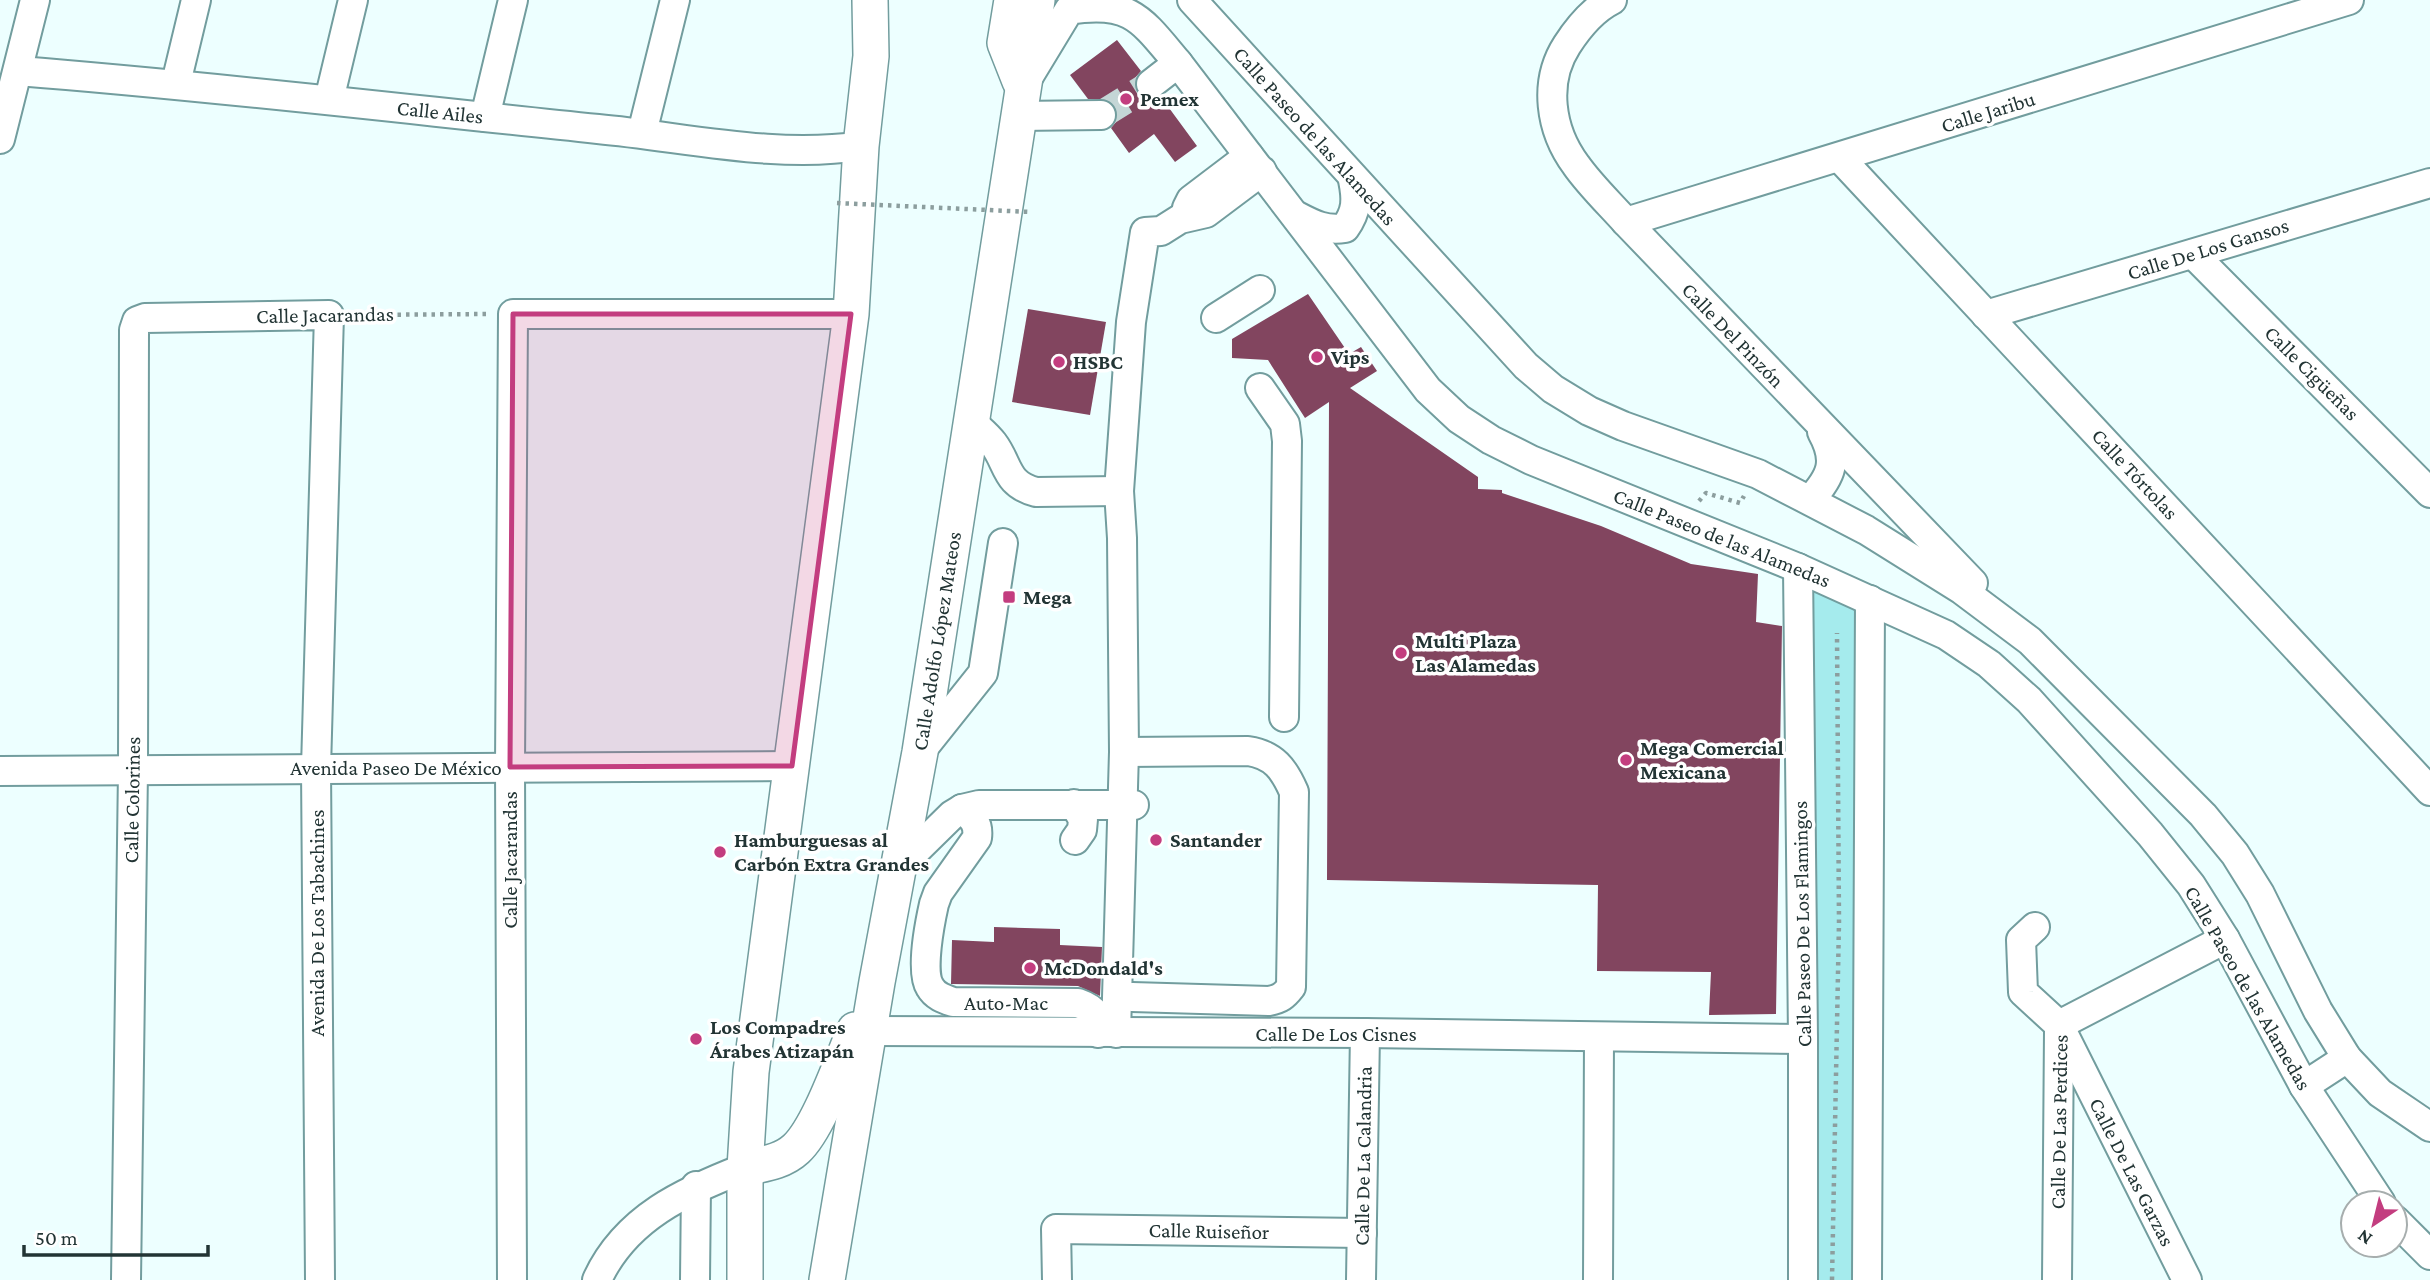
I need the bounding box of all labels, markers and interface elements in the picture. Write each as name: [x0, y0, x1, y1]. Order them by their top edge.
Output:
street label: Calle Paseo de las Alamedas: [1228, 42, 1402, 230]
street label: Calle Jaribu: [1938, 86, 2038, 138]
place label: Pemex: [1140, 87, 1199, 111]
marker: Pemex: [1118, 91, 1134, 107]
street label: Calle Ailes: [396, 96, 484, 128]
street label: Calle De Los Gansos: [2124, 213, 2292, 285]
street label: Calle Del Pinzón: [1677, 277, 1789, 393]
street label: Calle Jacarandas: [256, 302, 394, 328]
street label: Calle Cigüeñas: [2260, 321, 2364, 425]
place label: Vips: [1330, 345, 1370, 369]
marker: Vips: [1309, 349, 1325, 365]
place label: HSBC: [1073, 350, 1123, 374]
marker: HSBC: [1051, 354, 1067, 370]
street label: Calle Tórtolas: [2087, 424, 2183, 524]
street label: Calle Paseo de las Alamedas: [1610, 483, 1834, 593]
street label: Calle Adolfo López Mateos: [908, 530, 966, 752]
place label: Mega: [1023, 585, 1073, 609]
marker: Mega: [1001, 589, 1017, 605]
place label: Multi Plaza Las Alamedas: [1415, 629, 1536, 677]
marker: Multi Plaza Las Alamedas: [1393, 645, 1409, 661]
place label: Mega Comercial Mexicana: [1640, 736, 1784, 784]
street label: Calle Colorines: [119, 737, 145, 863]
marker: Mega Comercial Mexicana: [1618, 752, 1634, 768]
street label: Avenida Paseo De México: [290, 756, 502, 780]
street label: Calle Jacarandas: [498, 791, 522, 929]
street label: Calle Paseo De Los Flamingos: [1788, 801, 1816, 1047]
street label: Avenida De Los Tabachines: [305, 809, 329, 1037]
place label: Hamburguesas al Carbón Extra Grandes: [734, 828, 929, 876]
place label: Santander: [1170, 828, 1263, 852]
marker: Santander: [1148, 832, 1164, 848]
marker: Hamburguesas al Carbón Extra Grandes: [712, 844, 728, 860]
street label: Calle Paseo de las Alamedas: [2180, 882, 2316, 1094]
place label: McDondald's: [1044, 956, 1163, 980]
marker: McDondald's: [1022, 960, 1038, 976]
street label: Auto-Mac: [964, 991, 1048, 1015]
place label: Los Compadres Árabes Atizapán: [709, 1015, 854, 1063]
street label: Calle De Los Cisnes: [1255, 1022, 1417, 1046]
marker: Los Compadres Árabes Atizapán: [688, 1031, 704, 1047]
street label: Calle De Las Perdices: [2045, 1034, 2073, 1210]
street label: Calle De La Calandria: [1349, 1066, 1377, 1246]
street label: Calle De Las Garzas: [2084, 1094, 2180, 1250]
north arrow: [2339, 1189, 2409, 1259]
scale bar: [24, 1214, 208, 1258]
street label: Calle Ruiseñor: [1148, 1218, 1270, 1244]
text: N: [2353, 1225, 2376, 1250]
text: 50 m: [35, 1226, 78, 1250]

